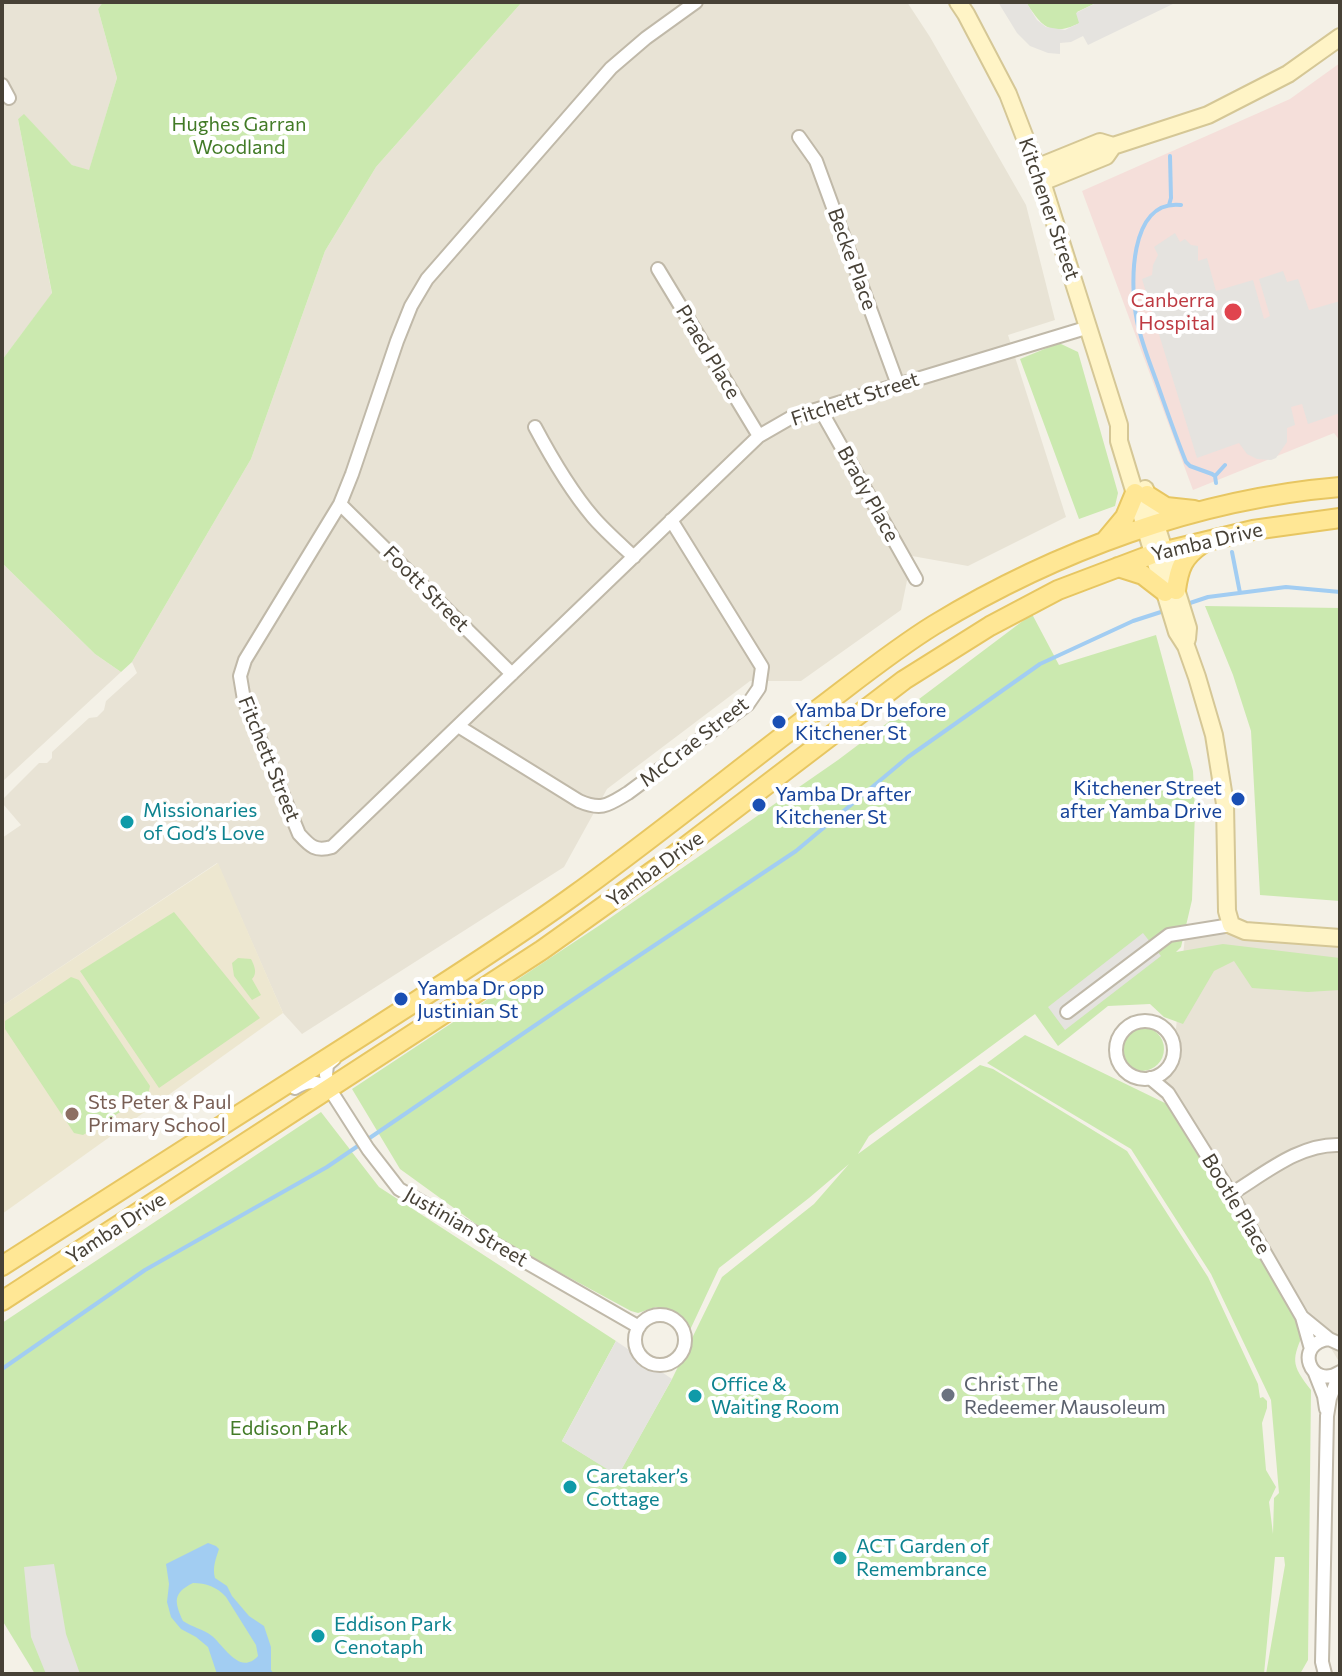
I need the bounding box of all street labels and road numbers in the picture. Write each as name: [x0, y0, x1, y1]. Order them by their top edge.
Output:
street label: Kitchener Street: [1013, 135, 1085, 283]
street label: Becke Place: [822, 205, 882, 313]
street label: Praed Place: [671, 301, 745, 403]
street label: Fitchett Street: [788, 367, 922, 431]
street label: Brady Place: [832, 442, 904, 546]
street label: Yamba Drive: [1149, 518, 1265, 566]
street label: Foott Street: [378, 541, 474, 637]
street label: McCrae Street: [635, 692, 753, 792]
street label: Fitchett Street: [233, 693, 305, 825]
street label: Yamba Drive: [602, 826, 708, 912]
street label: Bootle Place: [1197, 1149, 1275, 1259]
street label: Justinian Street: [400, 1182, 532, 1272]
street label: Yamba Drive: [62, 1187, 170, 1269]

